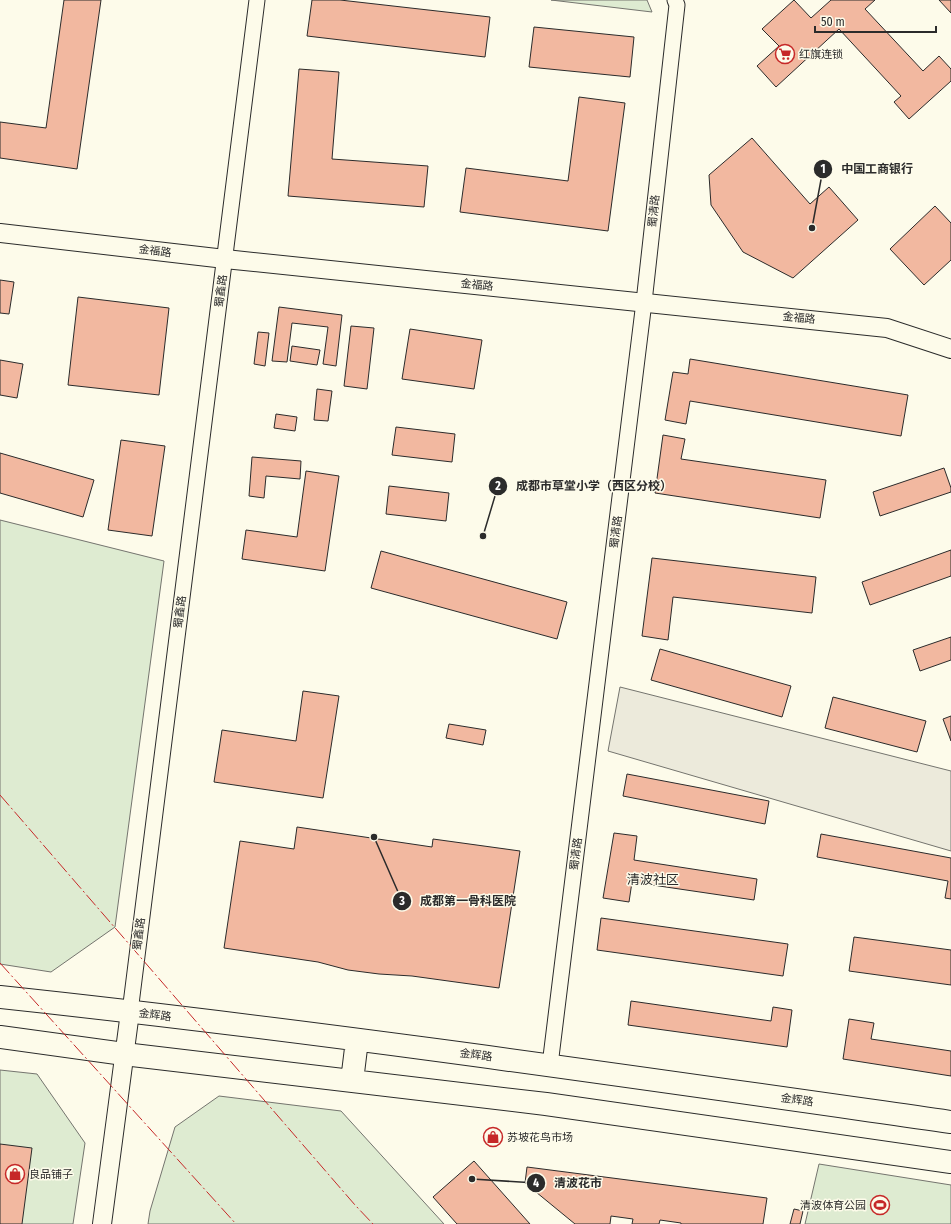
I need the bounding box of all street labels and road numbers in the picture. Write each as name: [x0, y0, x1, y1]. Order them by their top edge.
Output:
street label: 蜀清路: [646, 194, 662, 228]
street label: 金福路: [138, 243, 172, 259]
street label: 蜀鑫路: [213, 274, 229, 308]
street label: 金福路: [460, 277, 494, 293]
street label: 金福路: [782, 310, 816, 326]
street label: 蜀清路: [608, 515, 624, 549]
street label: 蜀鑫路: [172, 595, 188, 629]
street label: 蜀清路: [568, 837, 584, 871]
street label: 蜀鑫路: [131, 917, 147, 951]
street label: 金辉路: [138, 1007, 172, 1023]
street label: 金辉路: [459, 1047, 493, 1063]
street label: 金辉路: [780, 1091, 814, 1109]

